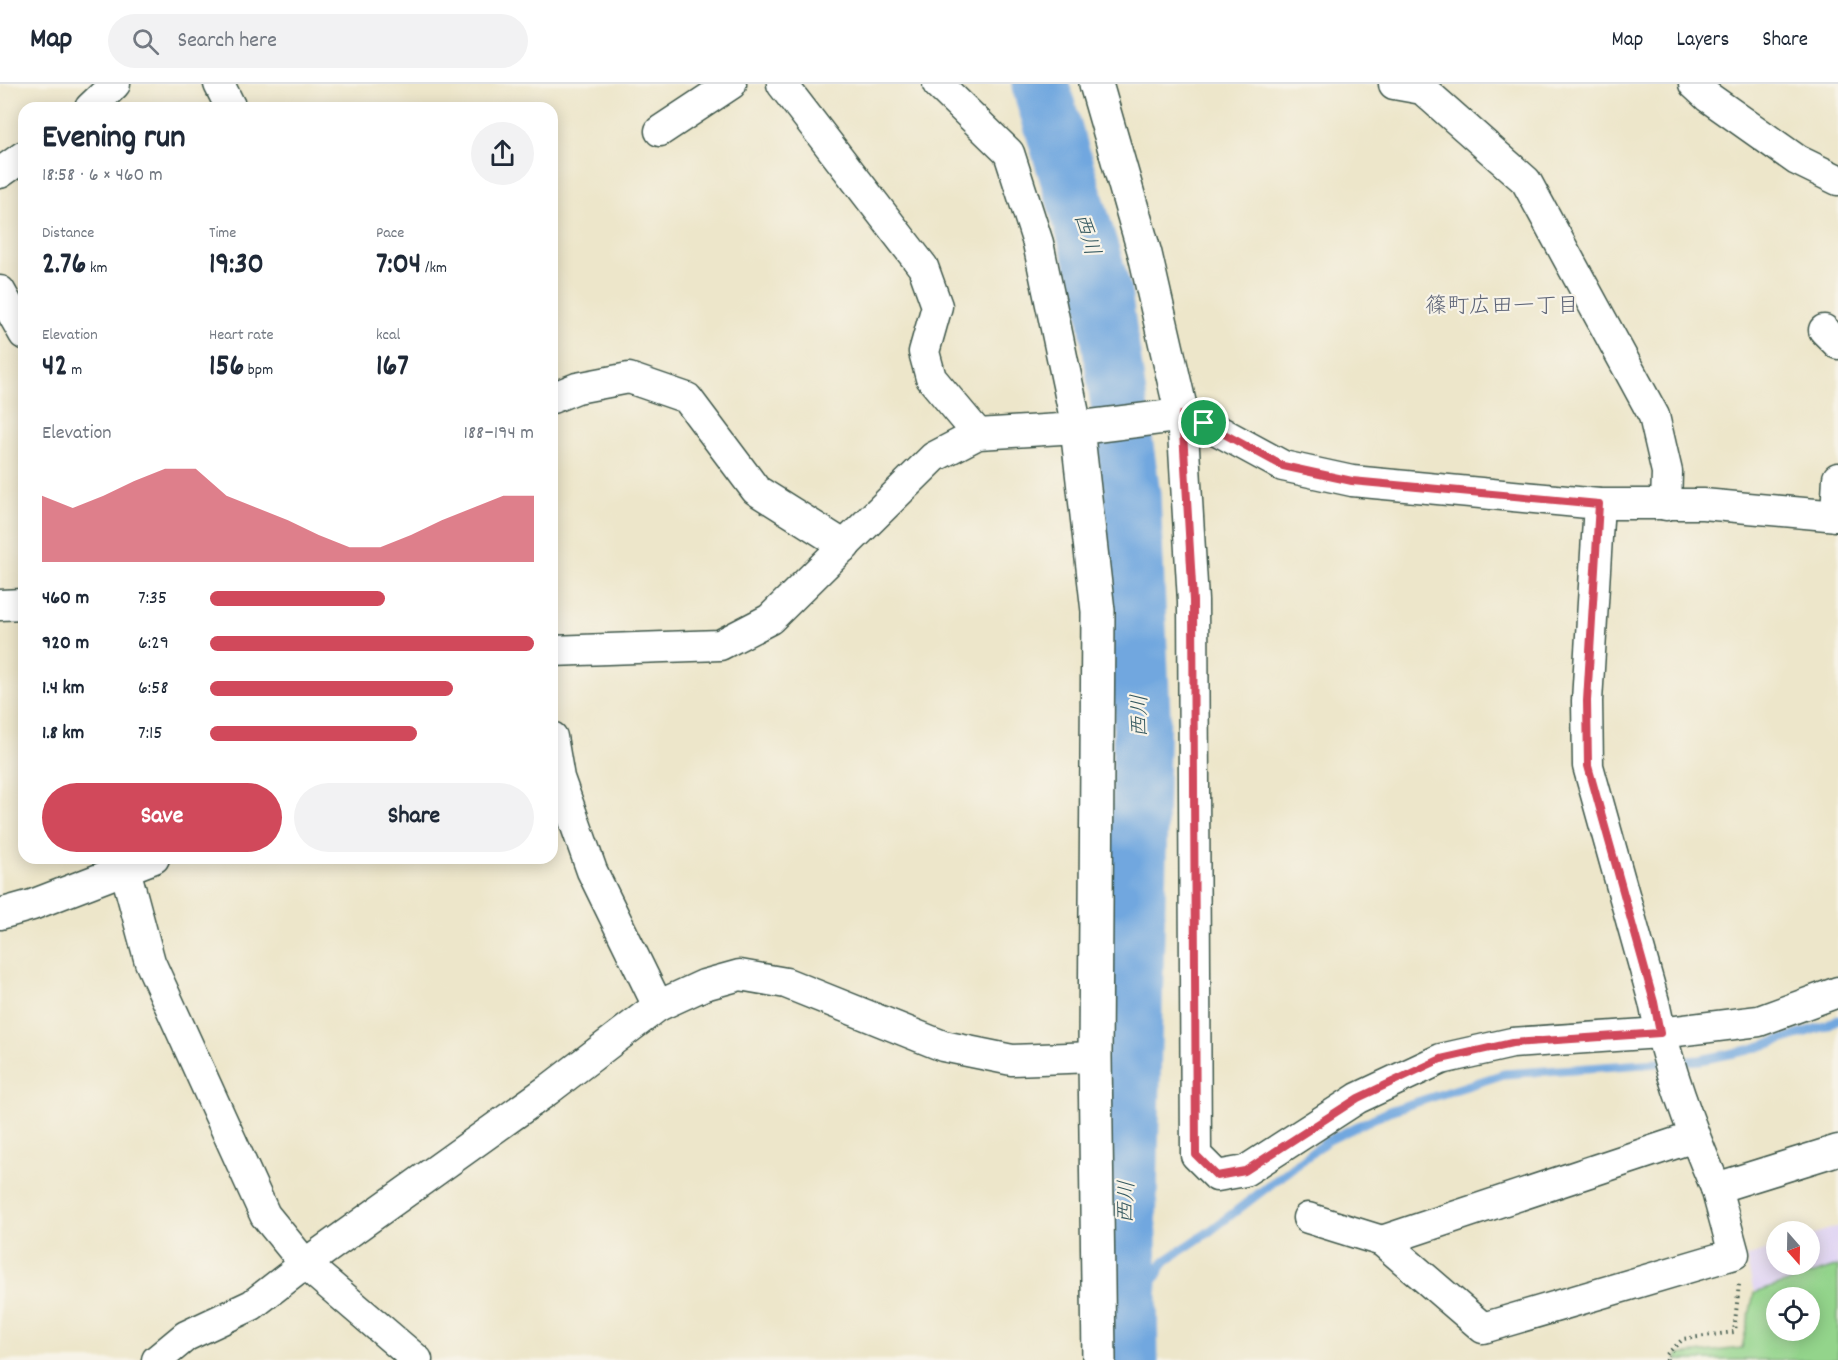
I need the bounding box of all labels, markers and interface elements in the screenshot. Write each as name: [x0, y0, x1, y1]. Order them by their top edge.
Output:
search box: [108, 14, 528, 68]
text: Map: [30, 21, 72, 61]
icon: search: [129, 25, 162, 58]
text: Search here: [177, 26, 277, 57]
text: Map: [1612, 26, 1643, 56]
text: Layers: [1676, 26, 1729, 56]
text: Share: [1762, 26, 1808, 56]
text: Evening run: [42, 116, 186, 163]
button: share: [471, 122, 534, 185]
text: 18:58 · 6 × 460 m: [42, 162, 163, 190]
water label: 西川: [1064, 209, 1106, 261]
text: Distance: [42, 222, 94, 245]
text: Time: [209, 222, 236, 245]
text: Pace: [376, 222, 404, 245]
text: 2.76: [42, 245, 86, 288]
text: 19:30: [209, 245, 264, 288]
text: 7:04: [376, 245, 421, 288]
text: km: [86, 257, 108, 280]
text: /km: [421, 257, 447, 280]
district label: 篠町広田一丁目: [1425, 292, 1579, 323]
text: Elevation: [42, 324, 98, 347]
text: Heart rate: [209, 324, 274, 347]
text: kcal: [376, 324, 400, 347]
text: 42: [42, 347, 68, 390]
text: 156: [209, 347, 244, 390]
text: 167: [376, 347, 409, 390]
text: m: [68, 359, 82, 382]
text: bpm: [244, 359, 273, 382]
pin: [1178, 397, 1229, 448]
icon: arrive: [1187, 406, 1220, 439]
text: Elevation: [42, 420, 112, 448]
text: 188–194 m: [464, 420, 534, 448]
text: 460 m: [42, 585, 89, 613]
text: 7:35: [138, 585, 167, 613]
text: 920 m: [42, 630, 89, 658]
text: 6:29: [138, 630, 169, 658]
text: 1.4 km: [42, 675, 85, 703]
text: 6:58: [138, 675, 168, 703]
water label: 西川: [1126, 694, 1157, 738]
text: 1.8 km: [42, 720, 84, 748]
text: 7:15: [138, 720, 163, 748]
button: Save: [42, 783, 282, 852]
button: Share: [294, 783, 534, 852]
water label: 西川: [1112, 1179, 1144, 1225]
north arrow: [1766, 1221, 1820, 1275]
map controls: [1766, 1221, 1820, 1341]
button: locate: [1766, 1287, 1820, 1341]

